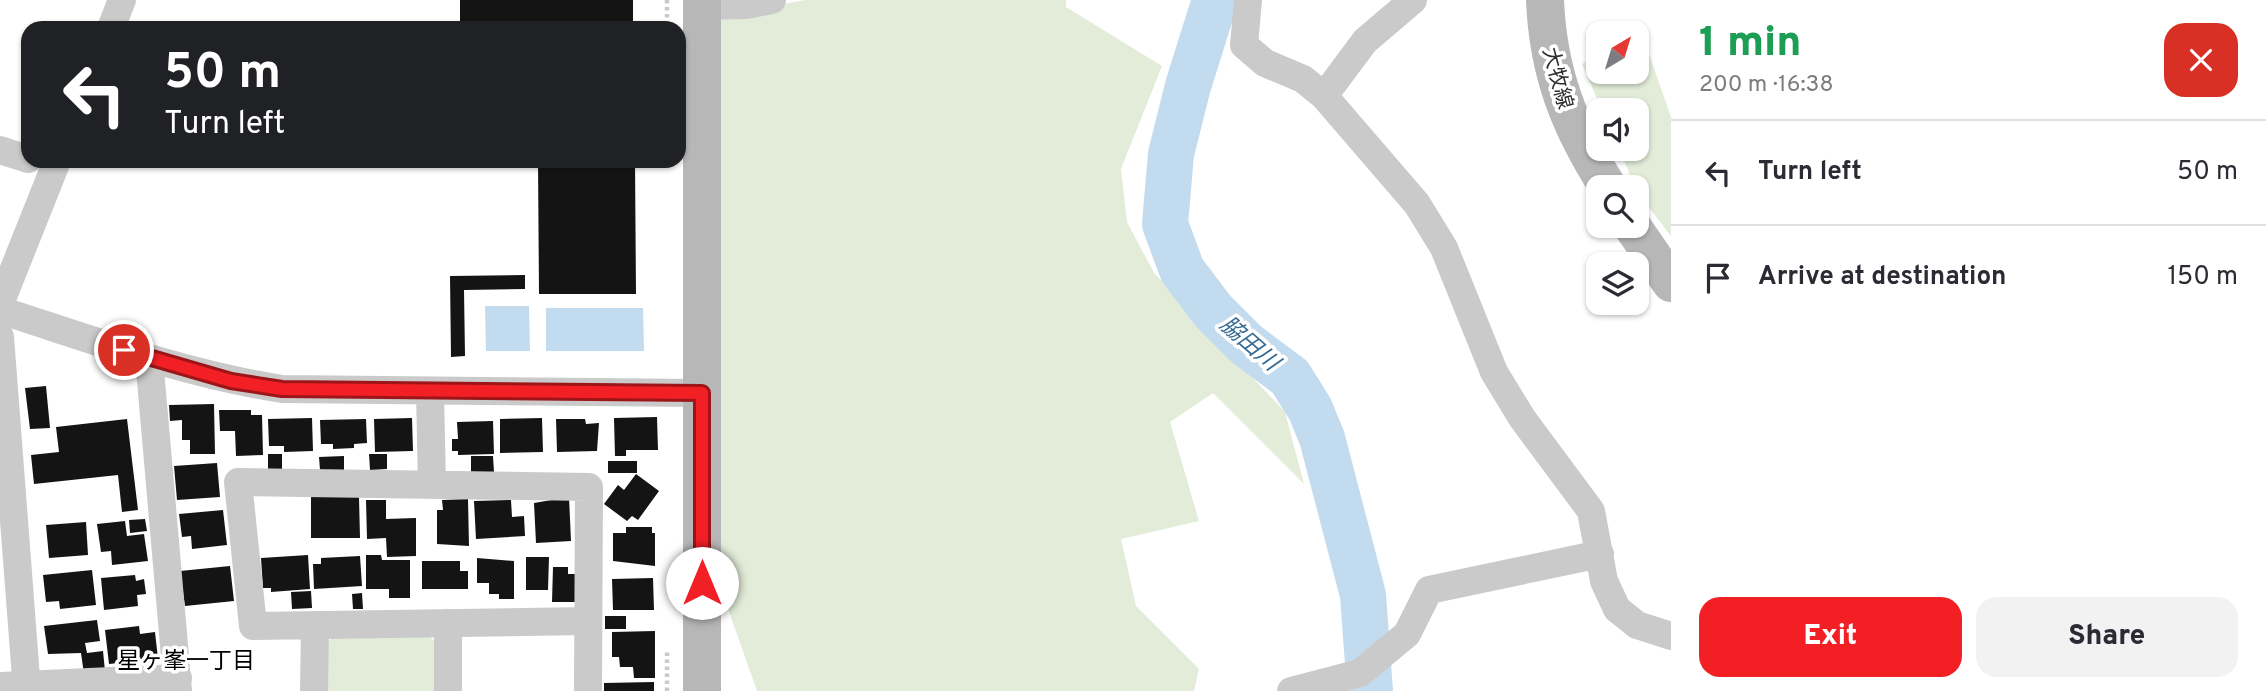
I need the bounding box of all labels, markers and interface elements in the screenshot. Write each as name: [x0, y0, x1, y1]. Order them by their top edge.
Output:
text: 1 min: [1699, 18, 1802, 71]
north arrow: [1586, 21, 1648, 84]
map controls: [1586, 21, 1649, 315]
button: close: [2164, 23, 2238, 97]
text: 50 m: [164, 44, 281, 106]
street label: 大牧線: [1535, 44, 1578, 112]
icon: left: [49, 49, 140, 140]
text: 200 m · 16:38: [1699, 71, 1834, 100]
button: sound: [1586, 98, 1649, 161]
text: Turn left: [164, 105, 285, 145]
icon: left: [1699, 154, 1737, 192]
text: Turn left: [1758, 156, 1862, 189]
text: 50 m: [2177, 156, 2238, 189]
button: search: [1586, 175, 1649, 238]
button: layers: [1586, 252, 1649, 315]
icon: arrive: [1699, 259, 1737, 297]
text: Arrive at destination: [1758, 261, 2006, 294]
text: 150 m: [2167, 261, 2238, 294]
water label: 脇田川: [1213, 311, 1286, 380]
pin: [94, 320, 154, 380]
icon: arrive: [105, 331, 143, 369]
position arrow: [665, 546, 739, 620]
button: Exit: [1699, 597, 1962, 677]
button: Share: [1976, 597, 2238, 677]
district label: 星ヶ峯一丁目: [117, 648, 255, 677]

